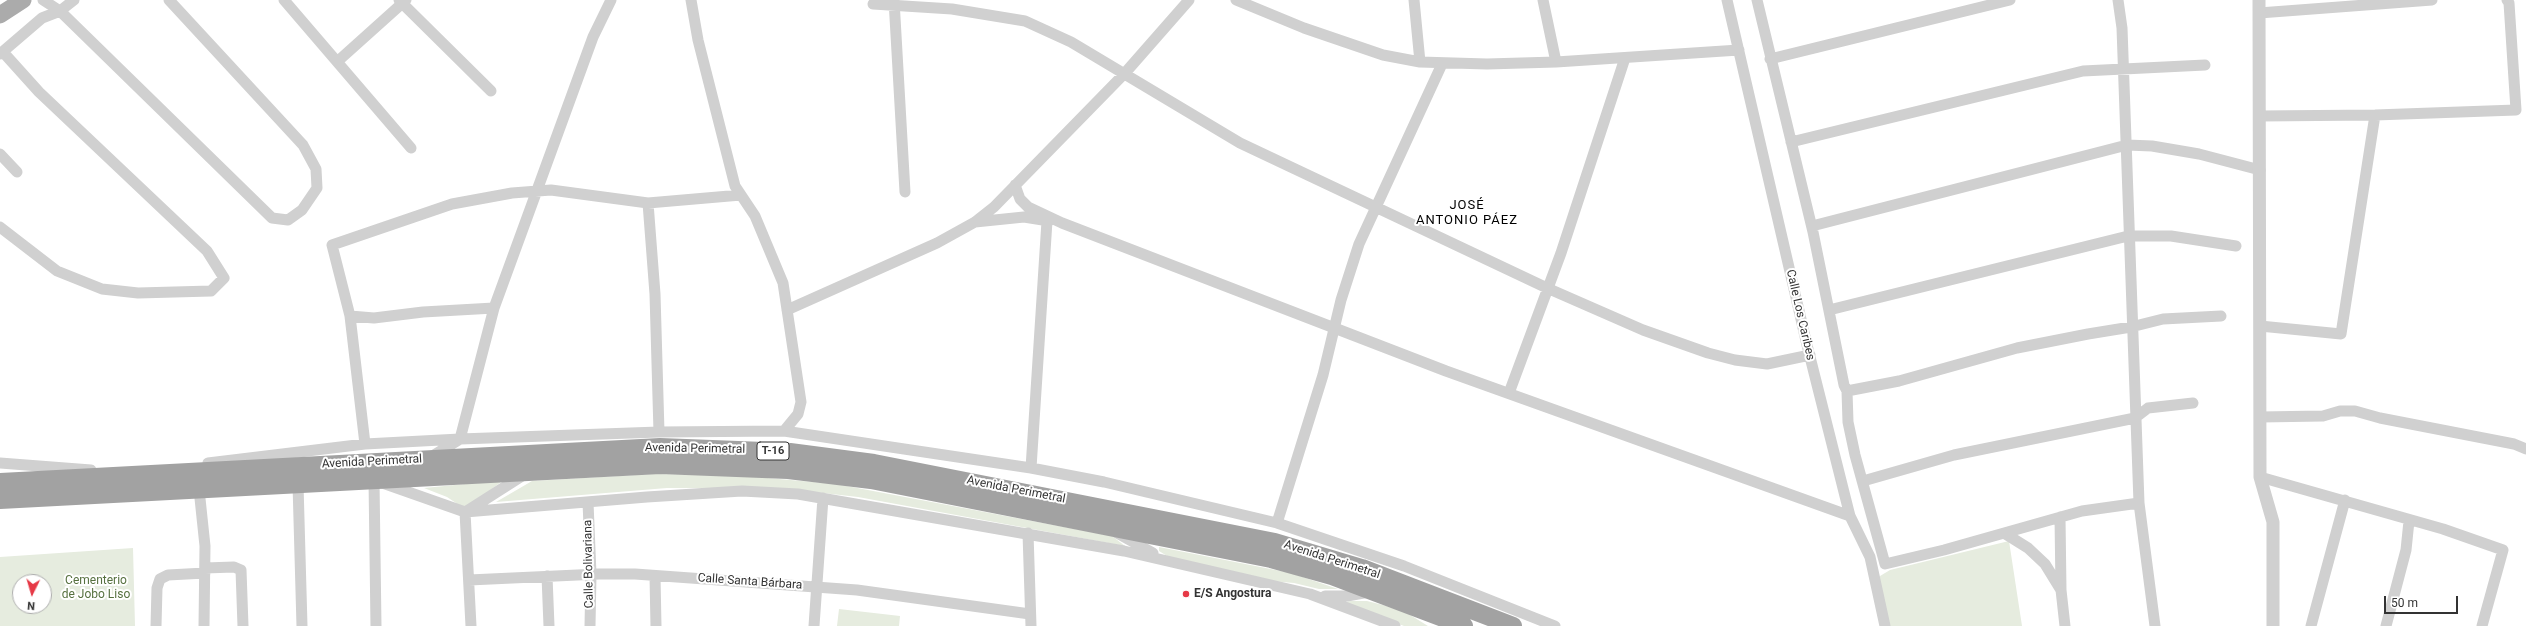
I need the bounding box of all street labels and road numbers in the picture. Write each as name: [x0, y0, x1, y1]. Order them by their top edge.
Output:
street label: Calle Los Caribes: [1783, 268, 1817, 362]
street label: Avenida Perimetral: [645, 441, 745, 457]
road number: T-16: [757, 442, 789, 460]
street label: Avenida Perimetral: [322, 452, 422, 472]
street label: Avenida Perimetral: [965, 473, 1067, 507]
street label: Calle Bolivariana: [581, 520, 597, 608]
street label: Avenida Perimetral: [1282, 538, 1382, 582]
street label: Calle Santa Bárbara: [697, 571, 803, 593]

